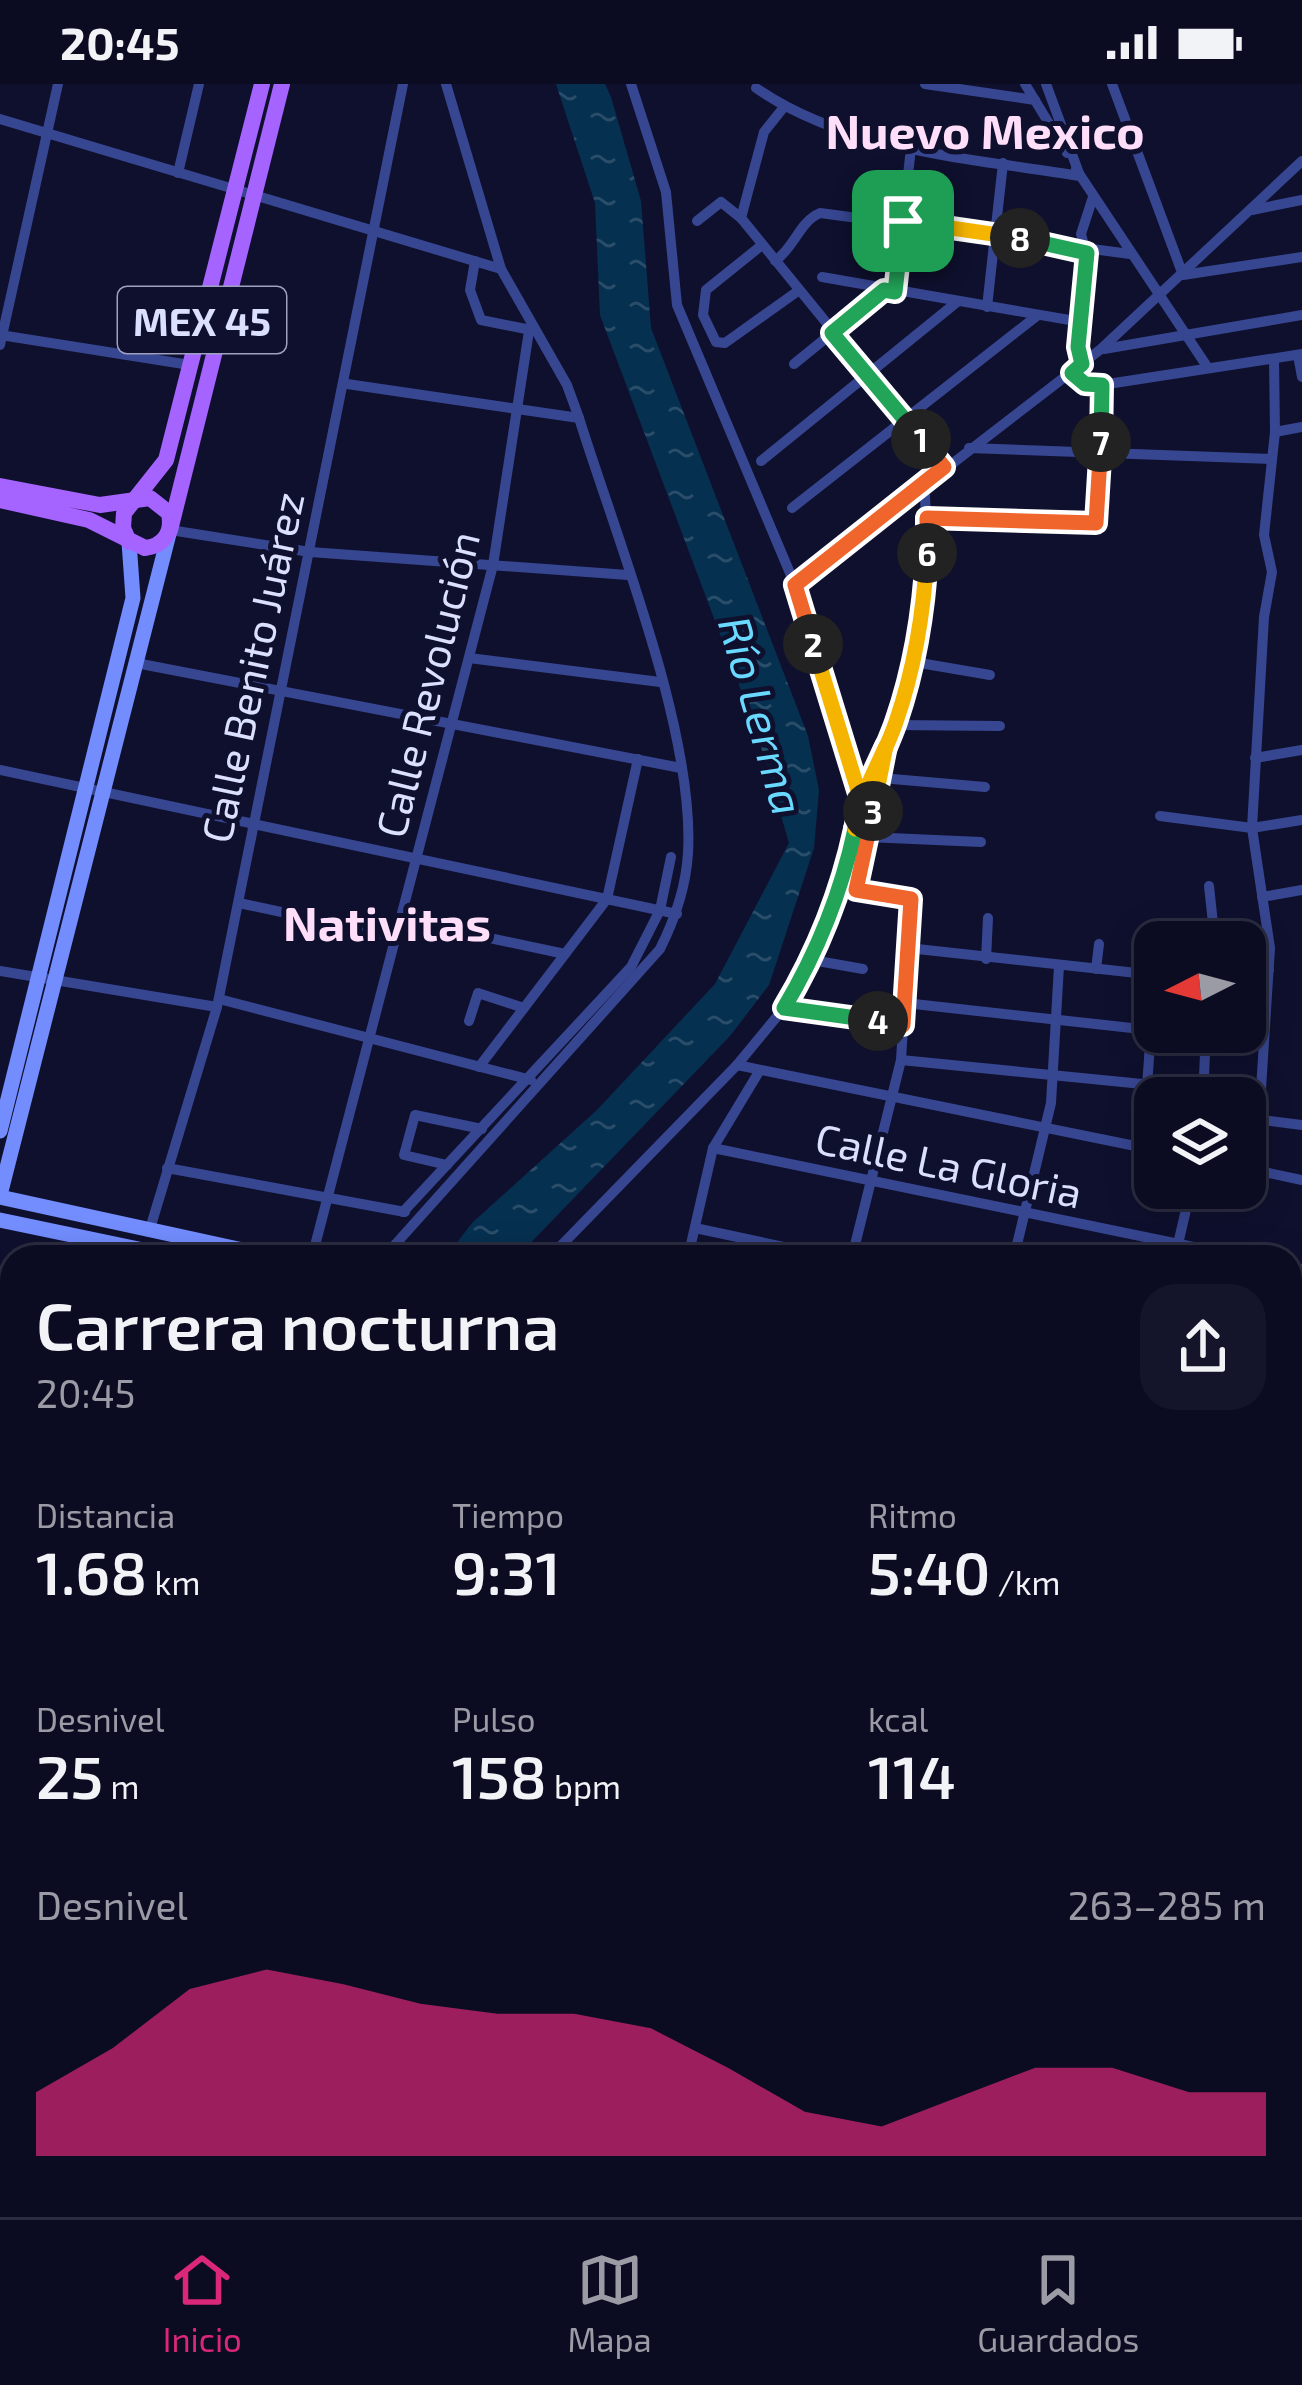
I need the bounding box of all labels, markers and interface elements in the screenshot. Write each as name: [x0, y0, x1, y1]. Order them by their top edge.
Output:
text: 20:45: [60, 15, 180, 69]
district label: Nuevo Mexico: [825, 101, 1145, 159]
pin: [852, 170, 954, 272]
icon: arrive: [870, 188, 936, 254]
pin: 8: [990, 208, 1050, 268]
text: 8: [1010, 218, 1030, 258]
road number: MEX 45: [118, 287, 286, 353]
pin: 1: [891, 409, 951, 469]
pin: 7: [1071, 412, 1131, 472]
text: 1: [914, 419, 928, 459]
text: 7: [1092, 422, 1110, 462]
street label: Calle Benito Juárez: [189, 487, 313, 847]
pin: 6: [897, 523, 957, 583]
street label: Calle Revolución: [364, 526, 488, 842]
text: 6: [917, 533, 937, 573]
water label: Río Lerma: [709, 610, 817, 820]
pin: 2: [783, 614, 843, 674]
text: 2: [803, 624, 823, 664]
pin: 3: [843, 781, 903, 841]
text: 3: [864, 791, 882, 831]
district label: Nativitas: [283, 893, 491, 951]
north arrow: [1134, 921, 1266, 1053]
map controls: [1134, 921, 1266, 1209]
pin: 4: [848, 991, 908, 1051]
text: 4: [867, 1001, 889, 1041]
button: layers: [1134, 1077, 1266, 1209]
street label: Calle La Gloria: [811, 1111, 1087, 1217]
text: Carrera nocturna: [36, 1284, 560, 1363]
button: share: [1140, 1284, 1266, 1410]
text: 20:45: [36, 1369, 136, 1416]
text: Distancia: [36, 1495, 175, 1535]
text: Tiempo: [452, 1495, 564, 1535]
text: Ritmo: [868, 1495, 957, 1535]
text: 1.68: [36, 1535, 147, 1607]
text: 9:31: [452, 1535, 561, 1607]
text: 5:40: [868, 1535, 990, 1607]
text: km: [147, 1562, 200, 1602]
text: /km: [990, 1562, 1061, 1602]
text: Desnivel: [36, 1699, 165, 1739]
text: Pulso: [452, 1699, 536, 1739]
text: kcal: [868, 1699, 928, 1739]
text: 25: [36, 1739, 103, 1811]
text: 158: [452, 1739, 547, 1811]
text: 114: [868, 1739, 956, 1811]
text: m: [103, 1766, 139, 1806]
text: bpm: [547, 1766, 621, 1806]
text: Desnivel: [36, 1881, 188, 1928]
text: 263–285 m: [1068, 1881, 1266, 1928]
tab: Inicio: [163, 2247, 242, 2359]
tab: Mapa: [567, 2247, 652, 2359]
tab: Guardados: [977, 2247, 1139, 2359]

